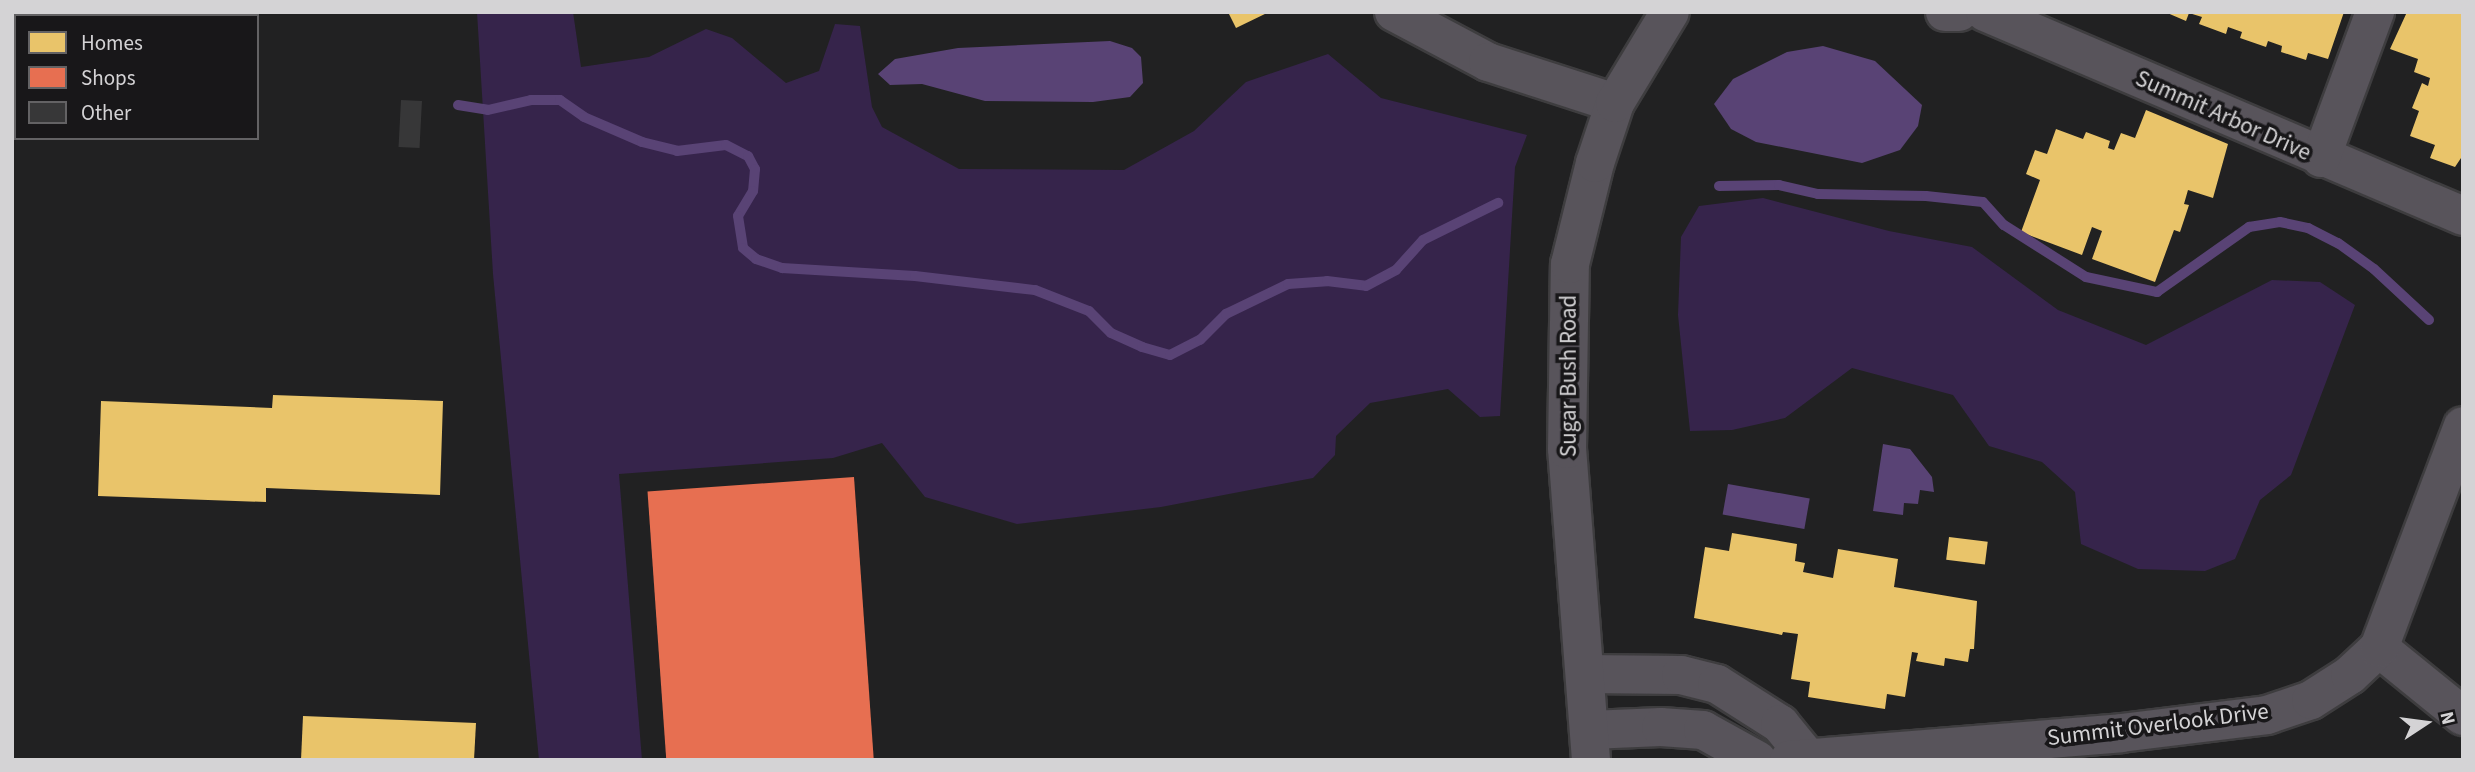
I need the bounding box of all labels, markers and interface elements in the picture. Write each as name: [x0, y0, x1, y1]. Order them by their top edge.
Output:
legend: [14, 14, 259, 140]
text: Homes: [81, 28, 143, 58]
text: Shops: [81, 63, 135, 93]
street label: Summit Arbor Drive: [2131, 65, 2315, 167]
text: Other: [81, 98, 131, 128]
street label: Sugar Bush Road: [1555, 295, 1583, 457]
north arrow: [2391, 688, 2461, 758]
street label: Summit Overlook Drive: [2046, 698, 2270, 752]
text: N: [2432, 709, 2462, 727]

